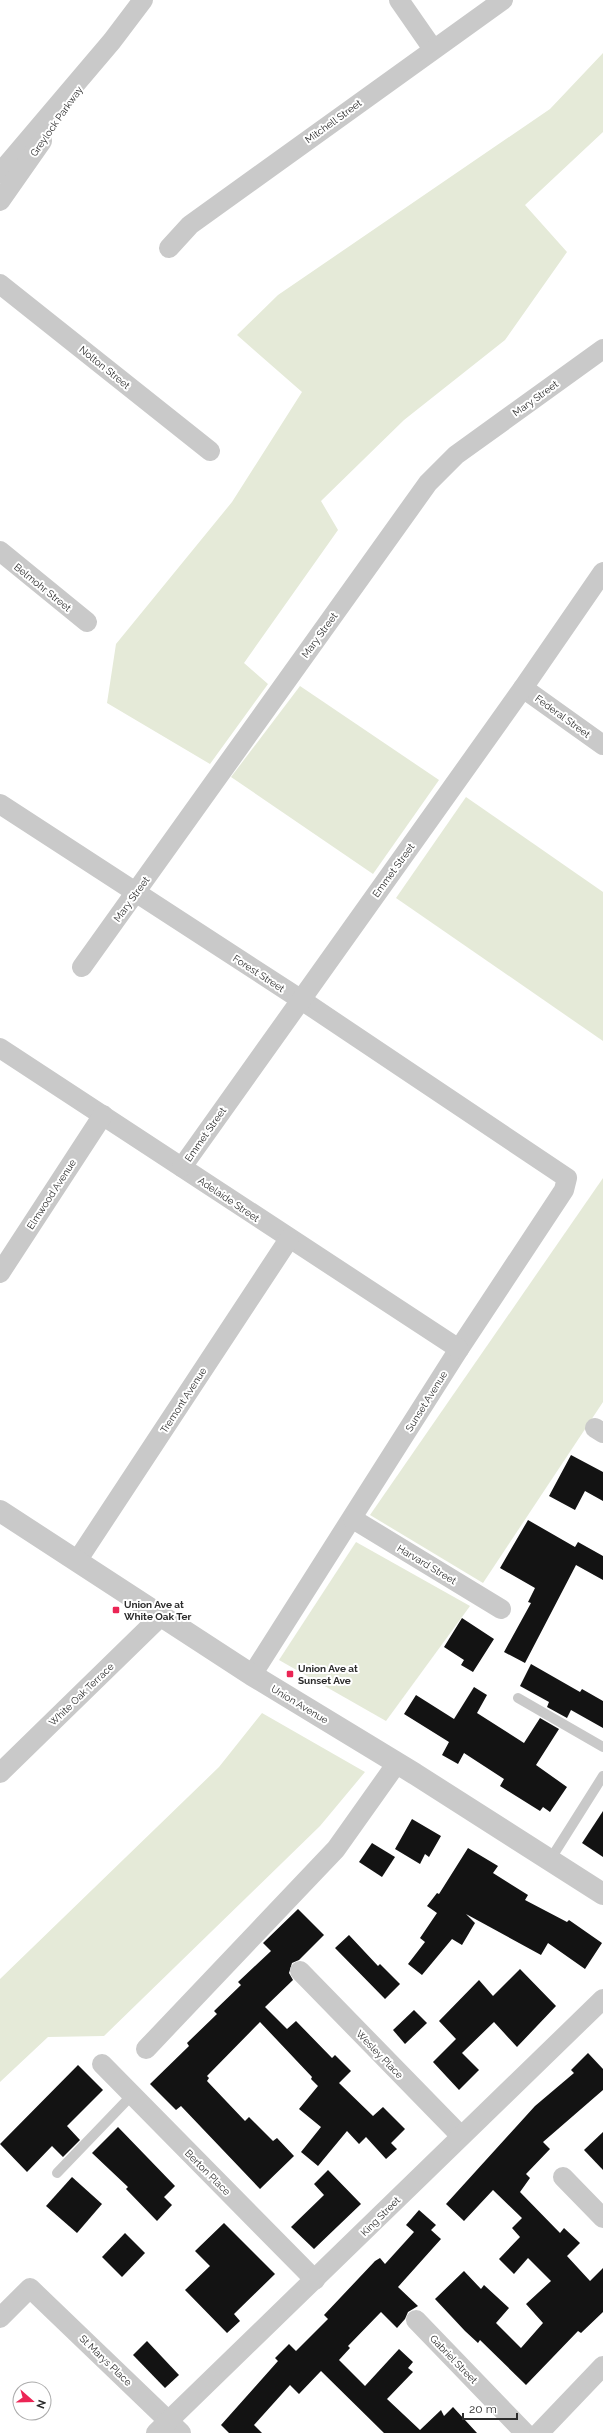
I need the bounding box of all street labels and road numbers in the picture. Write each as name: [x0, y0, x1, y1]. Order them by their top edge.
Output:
street label: Greylock Parkway: [28, 84, 85, 158]
street label: Mitchell Street: [303, 97, 364, 145]
street label: Nolton Street: [77, 344, 133, 391]
street label: Mary Street: [511, 378, 561, 418]
street label: Belmohr Street: [12, 561, 74, 614]
street label: Mary Street: [299, 610, 340, 660]
street label: Federal Street: [533, 693, 593, 740]
street label: Emmet Street: [370, 841, 417, 899]
street label: Mary Street: [111, 874, 152, 924]
street label: Forest Street: [231, 953, 287, 995]
street label: Emmet Street: [183, 1104, 229, 1164]
street label: Elmwood Avenue: [25, 1157, 78, 1231]
street label: Adelaide Street: [196, 1175, 262, 1224]
street label: Tremont Avenue: [158, 1365, 209, 1435]
street label: Sunset Avenue: [403, 1369, 449, 1434]
street label: Harvard Street: [395, 1543, 459, 1587]
street label: White Oak Terrace: [47, 1661, 116, 1728]
street label: Union Avenue: [269, 1683, 330, 1726]
street label: Wesley Place: [354, 2028, 405, 2081]
street label: Berton Place: [183, 2147, 233, 2197]
street label: King Street: [358, 2194, 403, 2238]
street label: St Marys Place: [77, 2333, 134, 2388]
street label: Gabriel Street: [428, 2333, 480, 2386]

